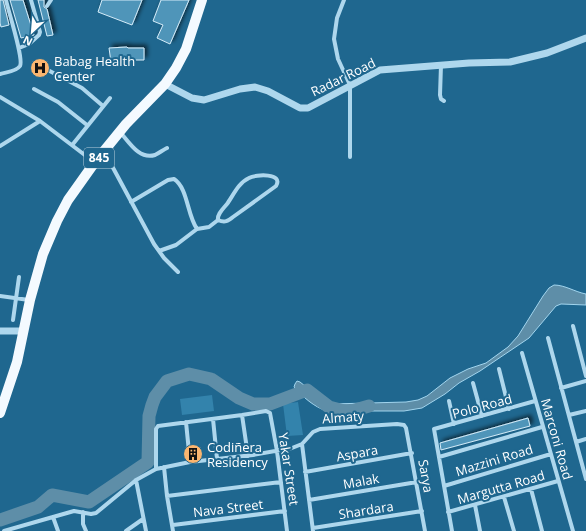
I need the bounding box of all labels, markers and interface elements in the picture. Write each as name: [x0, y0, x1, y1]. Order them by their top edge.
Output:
north arrow: [12, 12, 52, 52]
text: N: [20, 33, 35, 50]
place label: Babag Health Center: [54, 52, 135, 85]
street label: Radar Road: [308, 54, 378, 100]
hospital icon: Babag Health Center: [29, 57, 51, 79]
road number: 845: [84, 148, 114, 168]
street label: Polo Road: [450, 389, 514, 423]
street label: Marconi Road: [537, 396, 577, 482]
street label: Almaty: [321, 407, 365, 427]
street label: Yakar Street: [274, 431, 304, 507]
place label: Codiñera Residency: [207, 438, 268, 471]
street label: Aspara: [335, 440, 379, 466]
street label: Mazzini Road: [453, 440, 535, 480]
building icon: Codiñera Residency: [182, 443, 204, 465]
street label: Sarya: [414, 458, 438, 494]
street label: Margutta Road: [455, 466, 547, 508]
street label: Malak: [342, 469, 381, 493]
street label: Nava Street: [192, 495, 264, 521]
street label: Shardara: [337, 497, 395, 523]

